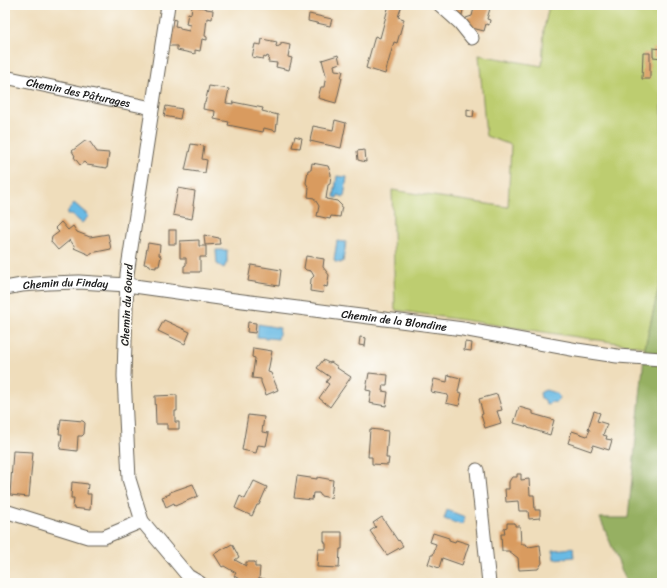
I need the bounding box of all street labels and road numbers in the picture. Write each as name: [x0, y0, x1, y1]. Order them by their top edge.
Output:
street label: Chemin des Pâturages: [25, 72, 133, 113]
street label: Chemin du Gourd: [115, 262, 139, 346]
street label: Chemin du Finday: [22, 272, 109, 294]
street label: Chemin de la Blondine: [340, 304, 449, 336]

